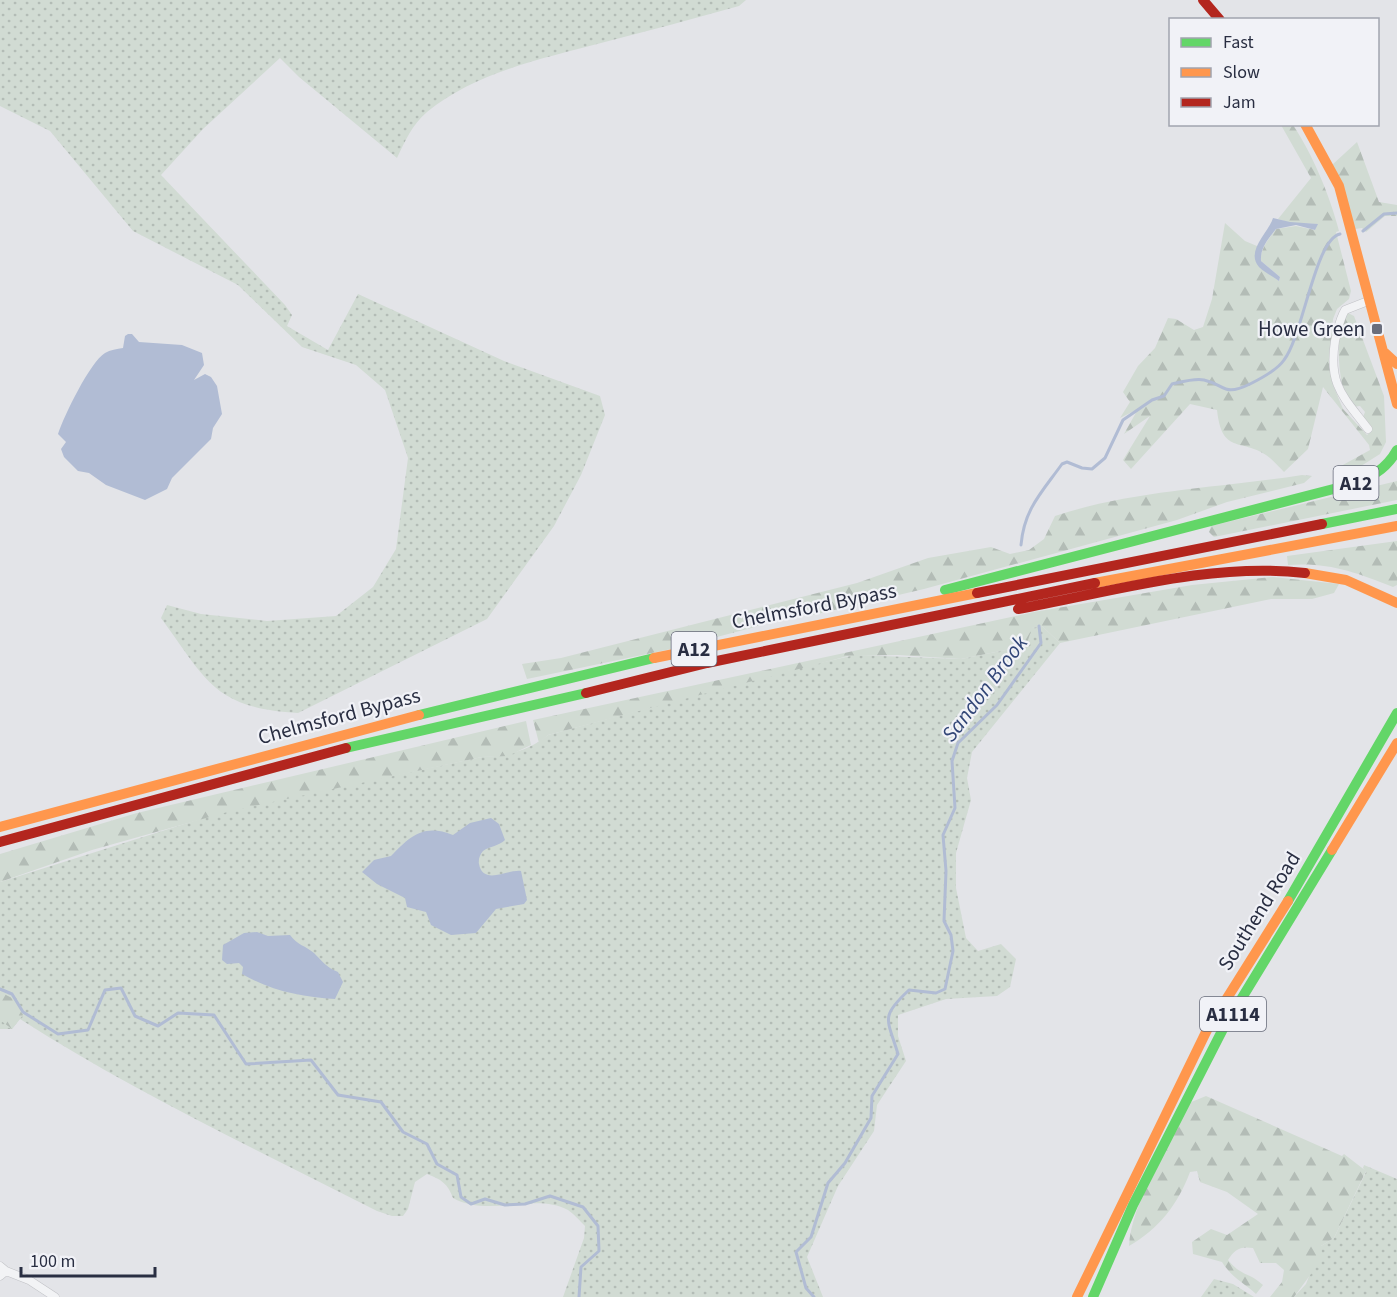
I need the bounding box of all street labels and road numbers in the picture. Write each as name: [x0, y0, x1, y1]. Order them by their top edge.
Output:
road number: A12: [1334, 466, 1378, 500]
street label: Chelmsford Bypass: [729, 575, 899, 637]
road number: A12: [672, 632, 716, 666]
street label: Chelmsford Bypass: [254, 680, 424, 752]
street label: Southend Road: [1210, 846, 1308, 976]
road number: A1114: [1200, 997, 1266, 1031]

